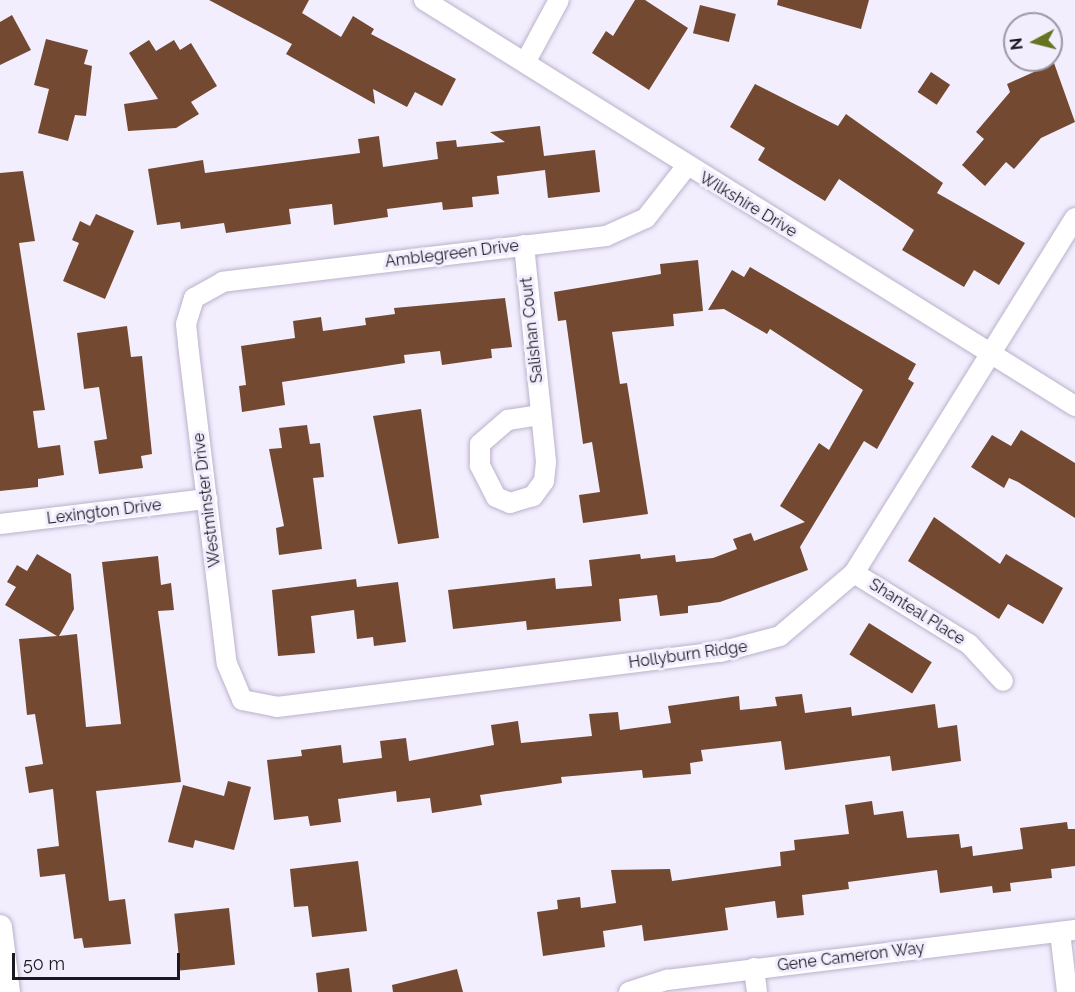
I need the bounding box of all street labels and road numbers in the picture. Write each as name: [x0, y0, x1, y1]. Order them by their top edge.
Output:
street label: Wilkshire Drive: [696, 168, 800, 242]
street label: Amblegreen Drive: [384, 236, 520, 272]
street label: Salishan Court: [517, 276, 547, 384]
street label: Westminster Drive: [189, 431, 225, 569]
street label: Lexington Drive: [46, 495, 162, 529]
street label: Shanteal Place: [865, 575, 969, 649]
street label: Hollyburn Ridge: [627, 637, 749, 673]
street label: Gene Cameron Way: [776, 938, 926, 976]

